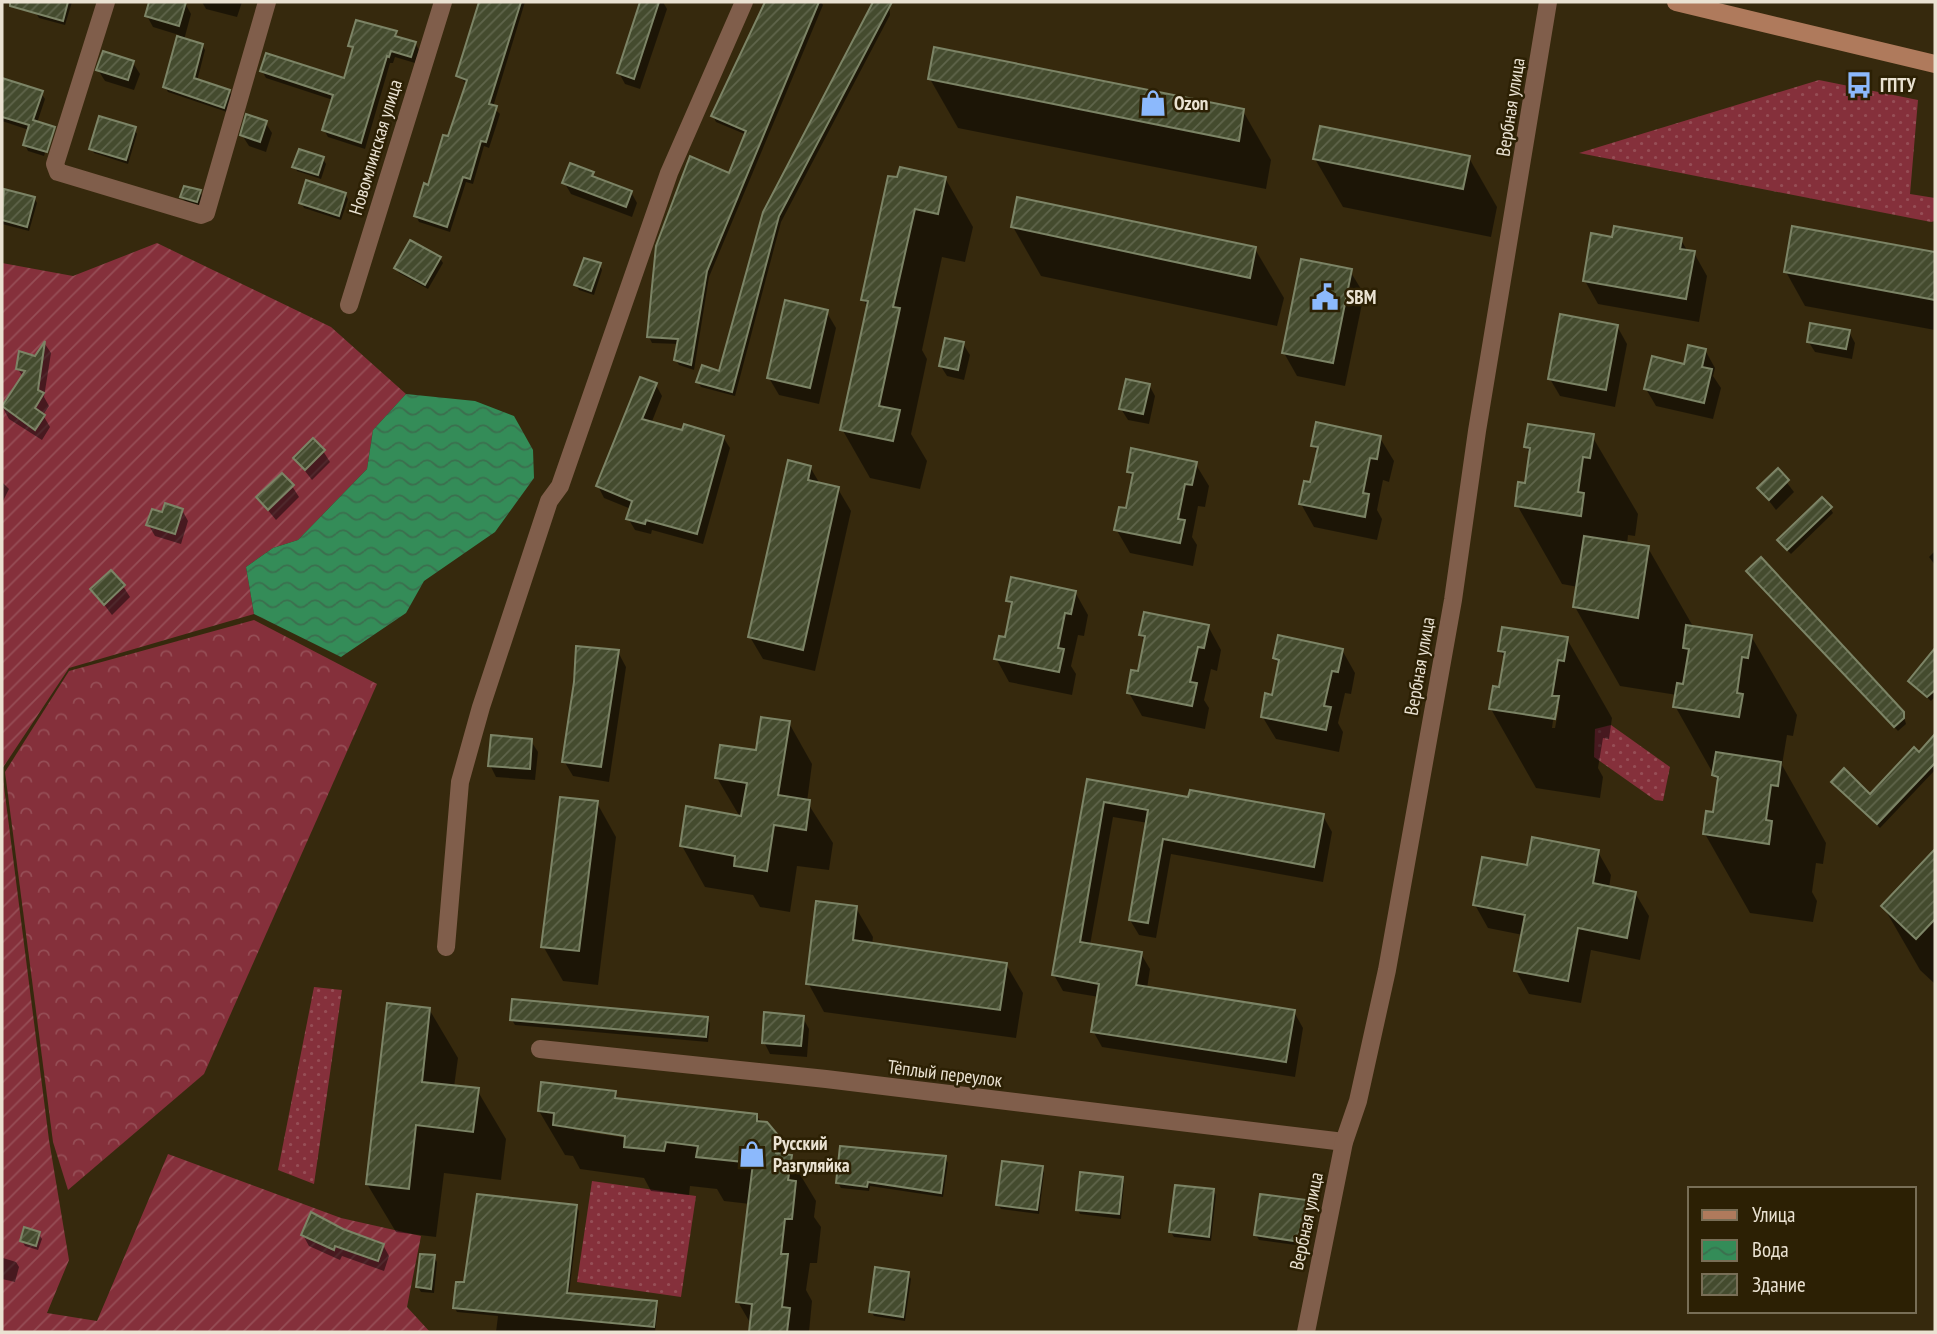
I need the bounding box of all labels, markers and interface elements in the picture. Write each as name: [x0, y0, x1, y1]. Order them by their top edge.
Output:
street label: Вербная улица: [1490, 56, 1530, 158]
bus stop icon: ГПТУ: [1844, 70, 1874, 100]
place label: ГПТУ: [1880, 73, 1917, 97]
street label: Новомлинская улица: [343, 76, 407, 218]
shop icon: Ozon: [1138, 88, 1168, 118]
place label: Ozon: [1174, 91, 1208, 115]
public building icon: SBM: [1310, 282, 1340, 312]
place label: SBM: [1346, 285, 1376, 309]
street label: Вербная улица: [1399, 615, 1439, 717]
street label: Тёплый переулок: [886, 1054, 1004, 1092]
place label: Русский Разгуляйка: [773, 1131, 850, 1177]
shop icon: Русский Разгуляйка: [737, 1139, 767, 1169]
street label: Вербная улица: [1284, 1170, 1328, 1272]
legend: [1688, 1187, 1916, 1313]
text: Улица: [1752, 1201, 1795, 1228]
text: Вода: [1752, 1236, 1789, 1263]
text: Здание: [1752, 1271, 1806, 1298]

